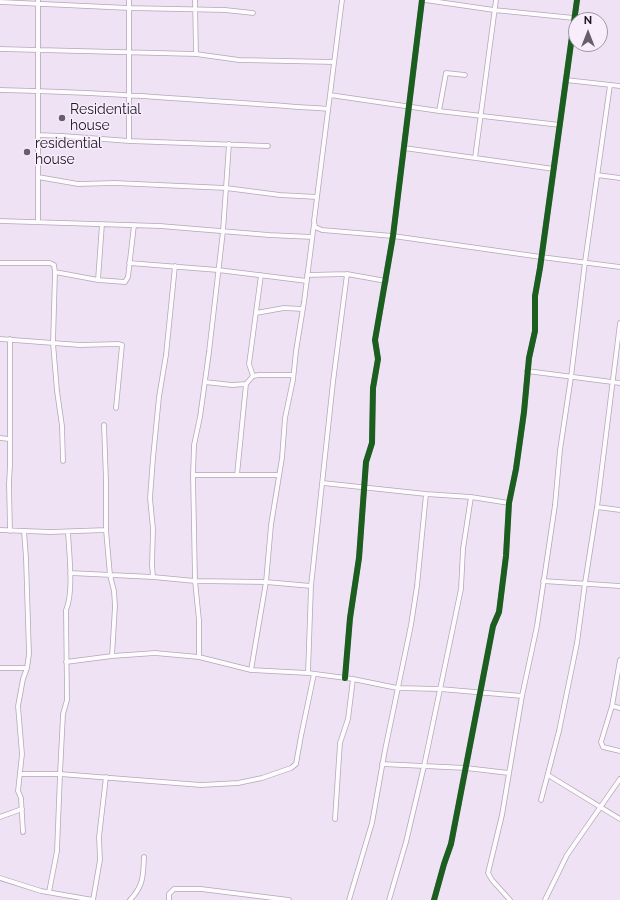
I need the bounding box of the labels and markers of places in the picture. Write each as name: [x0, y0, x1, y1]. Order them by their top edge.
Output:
place label: Residential house: [70, 102, 141, 134]
marker: Residential house: [57, 113, 67, 123]
place label: residential house: [35, 136, 102, 168]
marker: residential house: [22, 147, 32, 157]

